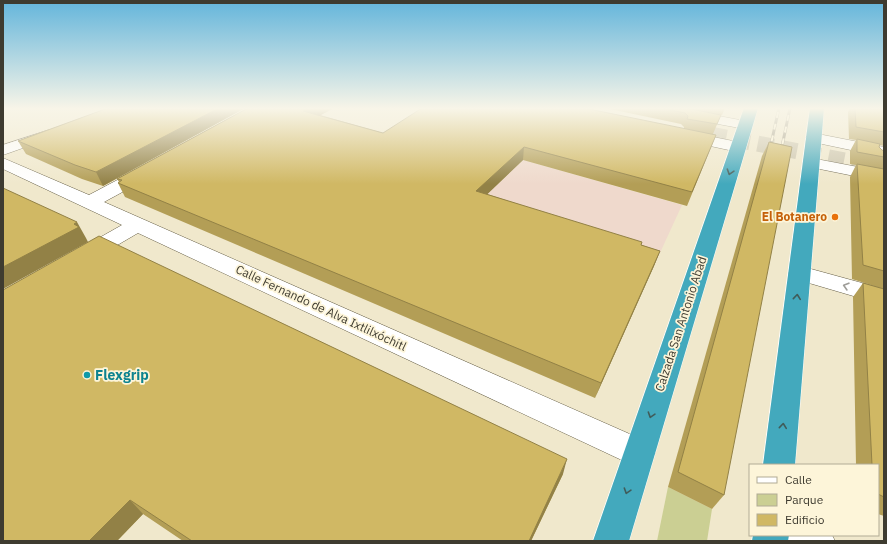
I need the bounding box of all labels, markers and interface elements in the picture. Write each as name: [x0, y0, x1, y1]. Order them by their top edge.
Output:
one-way arrow: [726, 168, 734, 175]
place label: El Botanero: [762, 209, 827, 224]
marker: El Botanero: [830, 212, 840, 222]
street label: Calzada San Antonio Abad: [652, 254, 709, 393]
street label: Calle Fernando de Alva Ixtlilxóchitl: [233, 261, 409, 354]
one-way arrow: [843, 282, 850, 291]
one-way arrow: [792, 294, 801, 300]
place label: Flexgrip: [95, 366, 149, 384]
marker: Flexgrip: [82, 370, 92, 380]
one-way arrow: [648, 412, 656, 419]
one-way arrow: [778, 423, 787, 429]
legend: [749, 464, 879, 536]
text: Calle: [785, 472, 812, 487]
one-way arrow: [624, 487, 632, 494]
text: Parque: [785, 492, 824, 507]
text: Edificio: [785, 512, 825, 527]

